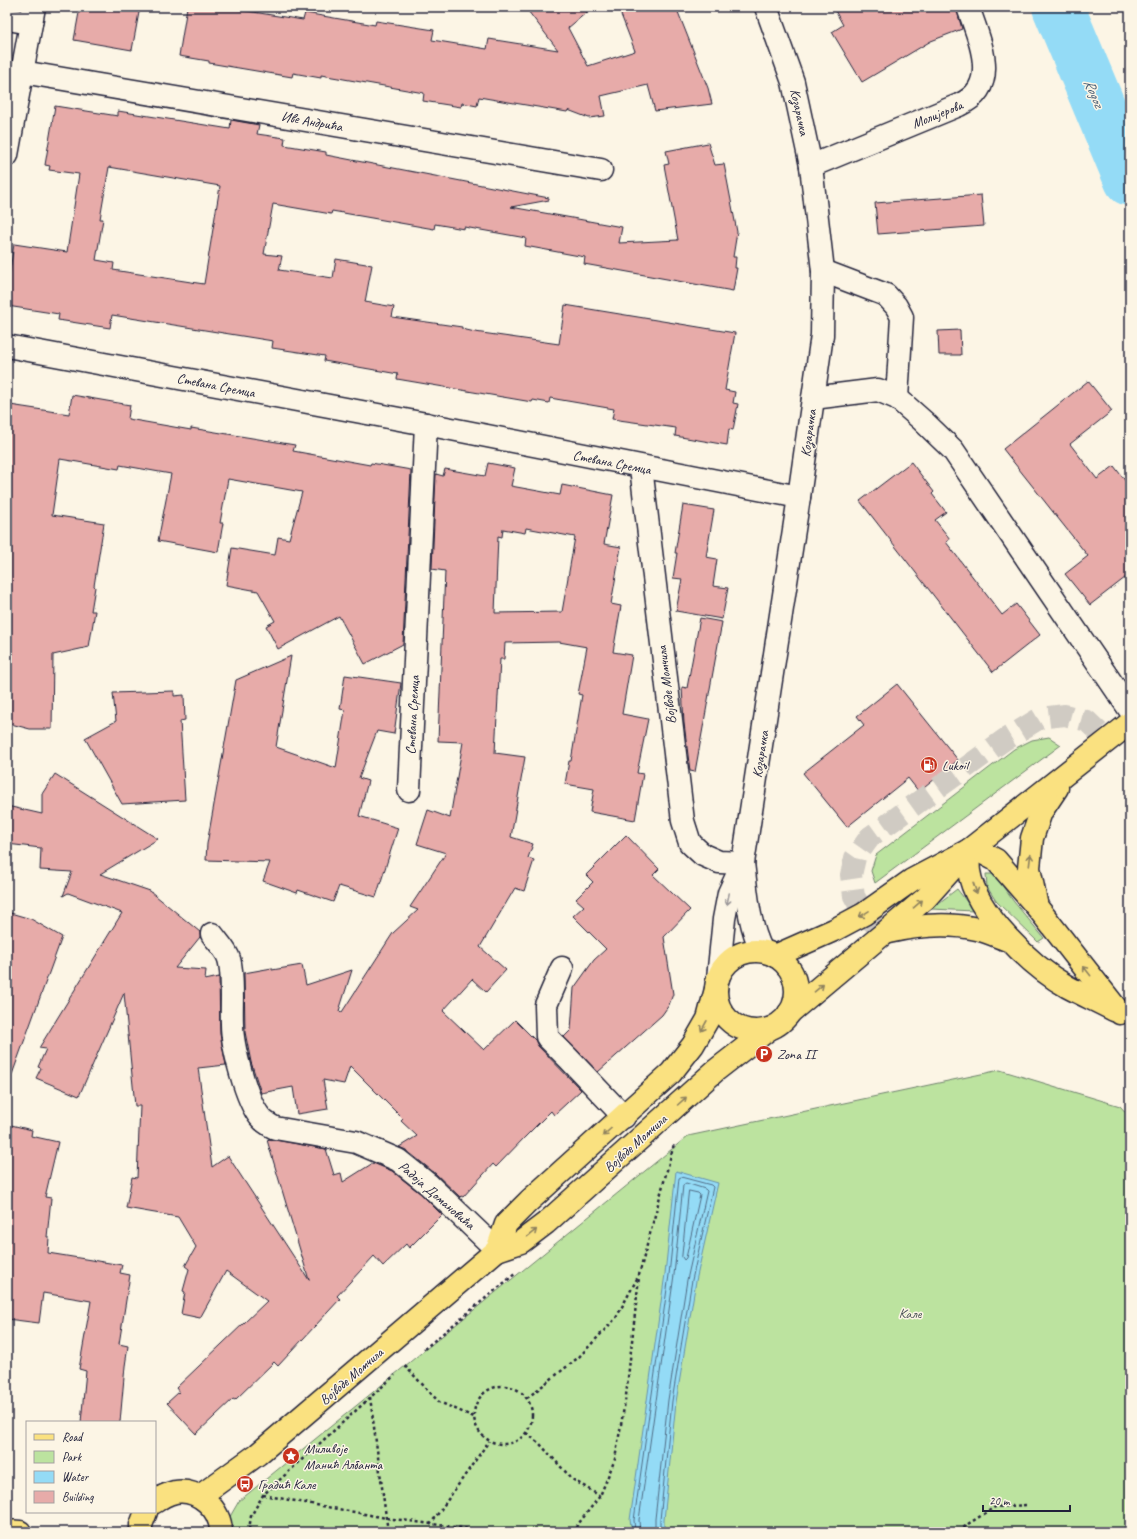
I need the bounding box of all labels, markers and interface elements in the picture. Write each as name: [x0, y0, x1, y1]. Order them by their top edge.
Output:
water label: Rogoz: [1079, 76, 1109, 112]
street label: Козарачка: [786, 87, 813, 138]
street label: Молијерова: [909, 96, 966, 132]
street label: Иве Андрића: [280, 108, 345, 135]
street label: Стевана Сремца: [176, 370, 258, 402]
street label: Козарачка: [797, 408, 820, 458]
street label: Стевана Сремца: [572, 447, 654, 479]
street label: Војводе Момчила: [653, 644, 680, 725]
street label: Стевана Сремца: [402, 674, 423, 755]
street label: Козарачка: [748, 729, 773, 779]
fuel station icon: Lukoil: [919, 755, 939, 775]
place label: Lukoil: [942, 757, 970, 774]
one-way arrow: [1026, 854, 1033, 867]
one-way arrow: [972, 881, 979, 894]
one-way arrow: [724, 892, 732, 905]
one-way arrow: [913, 900, 924, 909]
one-way arrow: [858, 910, 870, 918]
one-way arrow: [1083, 966, 1092, 977]
one-way arrow: [814, 984, 825, 993]
one-way arrow: [699, 1020, 707, 1032]
parking icon: Zona II: [754, 1044, 774, 1064]
place label: Zona II: [777, 1046, 819, 1063]
one-way arrow: [677, 1096, 687, 1106]
street label: Војводе Момчила: [600, 1110, 671, 1176]
one-way arrow: [602, 1127, 612, 1136]
street label: Радоја Домановића: [395, 1158, 479, 1234]
one-way arrow: [526, 1229, 537, 1238]
park label: Кале: [899, 1305, 923, 1322]
street label: Војводе Момчила: [316, 1343, 388, 1409]
legend: [26, 1421, 156, 1513]
text: Road: [62, 1429, 84, 1445]
place label: Миливоје Манић Албанта: [304, 1440, 383, 1473]
place icon: Миливоје Манић Албанта: [281, 1446, 301, 1466]
text: Park: [62, 1449, 83, 1465]
text: Water: [62, 1469, 90, 1485]
bus stop icon: Градић Кале: [235, 1474, 255, 1494]
place label: Градић Кале: [258, 1476, 317, 1493]
scale bar: [983, 1487, 1070, 1513]
text: Building: [62, 1489, 94, 1505]
text: 20 m: [989, 1493, 1011, 1509]

